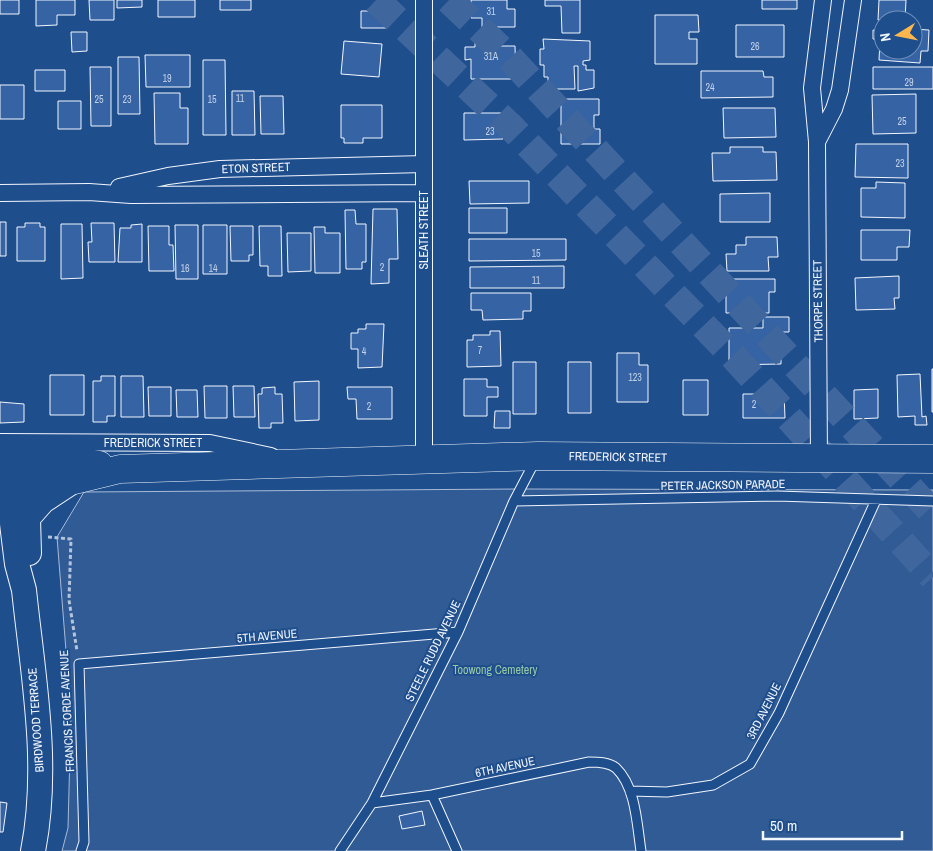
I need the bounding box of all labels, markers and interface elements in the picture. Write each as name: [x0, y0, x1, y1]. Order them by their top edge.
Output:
house number: 31: [486, 5, 496, 18]
north arrow: [873, 10, 923, 60]
text: N: [876, 32, 895, 43]
house number: 26: [750, 40, 760, 53]
house number: 31A: [484, 50, 499, 63]
house number: 19: [162, 72, 172, 85]
house number: 29: [904, 76, 914, 89]
house number: 24: [705, 81, 715, 94]
house number: 11: [236, 92, 245, 105]
house number: 25: [94, 93, 104, 106]
house number: 23: [122, 93, 132, 106]
house number: 15: [207, 93, 217, 106]
house number: 25: [897, 115, 907, 128]
house number: 23: [485, 125, 495, 138]
house number: 23: [895, 157, 905, 170]
street label: ETON STREET: [221, 159, 291, 177]
street label: SLEATH STREET: [416, 190, 432, 270]
house number: 15: [531, 247, 541, 260]
street label: THORPE STREET: [809, 260, 827, 342]
house number: 2: [380, 261, 385, 274]
house number: 16: [180, 262, 190, 275]
house number: 14: [208, 262, 218, 275]
house number: 11: [532, 274, 541, 287]
house number: 7: [478, 344, 483, 357]
house number: 4: [362, 345, 367, 358]
house number: 123: [628, 371, 642, 384]
house number: 2: [752, 398, 757, 411]
house number: 2: [367, 400, 372, 413]
street label: FREDERICK STREET: [104, 435, 202, 451]
street label: FREDERICK STREET: [569, 448, 667, 466]
street label: PETER JACKSON PARADE: [661, 476, 785, 494]
street label: STEELE RUDD AVENUE: [402, 598, 464, 704]
street label: 5TH AVENUE: [236, 625, 298, 647]
street label: FRANCIS FORDE AVENUE: [56, 650, 78, 772]
park label: Toowong Cemetery: [453, 662, 537, 678]
street label: BIRDWOOD TERRACE: [24, 667, 48, 773]
street label: 3RD AVENUE: [743, 680, 785, 742]
street label: 6TH AVENUE: [474, 753, 536, 781]
scale bar: [763, 808, 902, 840]
text: 50 m: [770, 815, 797, 836]

